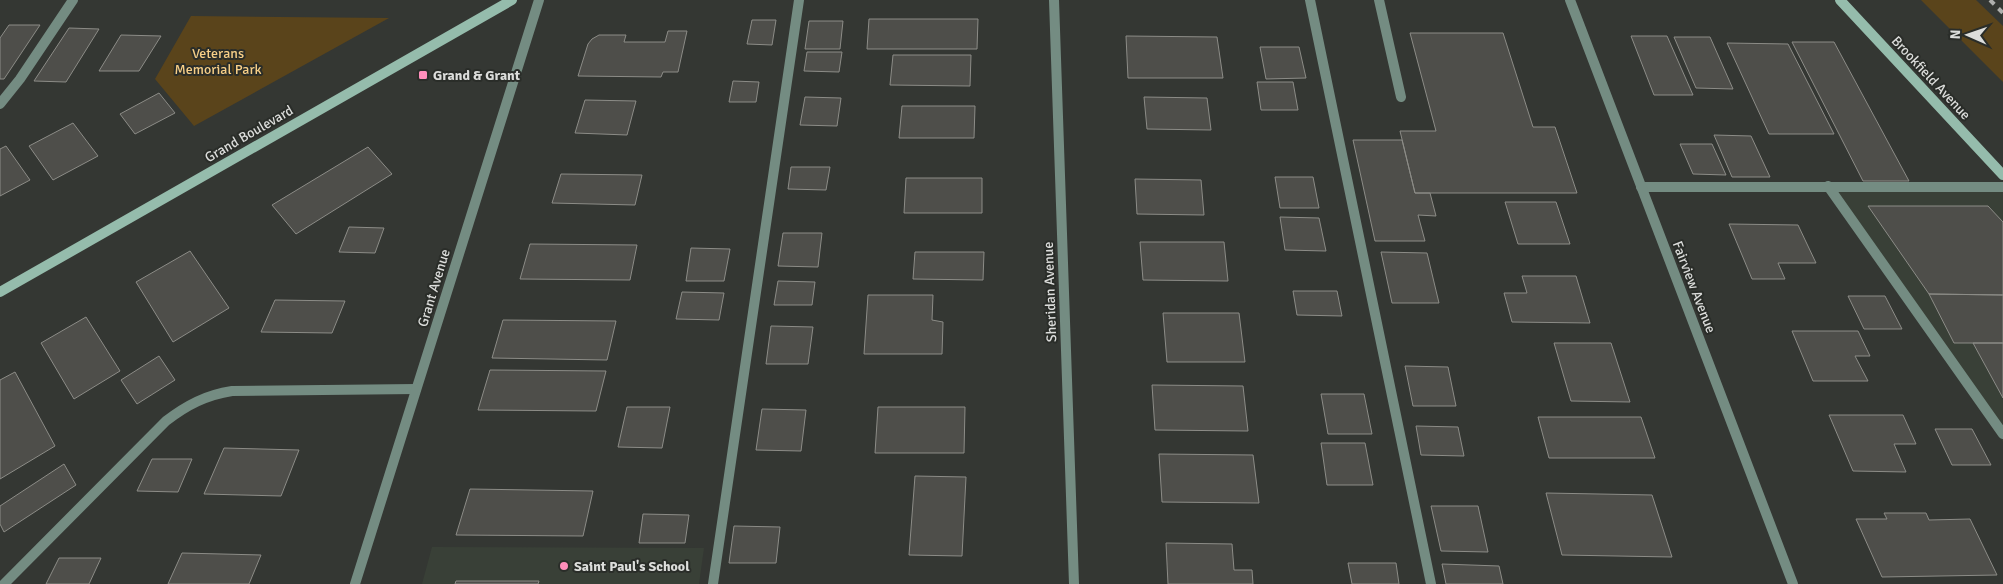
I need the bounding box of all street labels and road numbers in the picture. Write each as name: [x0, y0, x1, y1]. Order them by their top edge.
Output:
street label: Brookfield Avenue: [1888, 33, 1974, 123]
street label: Grand Boulevard: [202, 102, 296, 166]
street label: Fairview Avenue: [1669, 239, 1719, 335]
street label: Sheridan Avenue: [1040, 241, 1060, 343]
street label: Grant Avenue: [414, 247, 454, 329]

